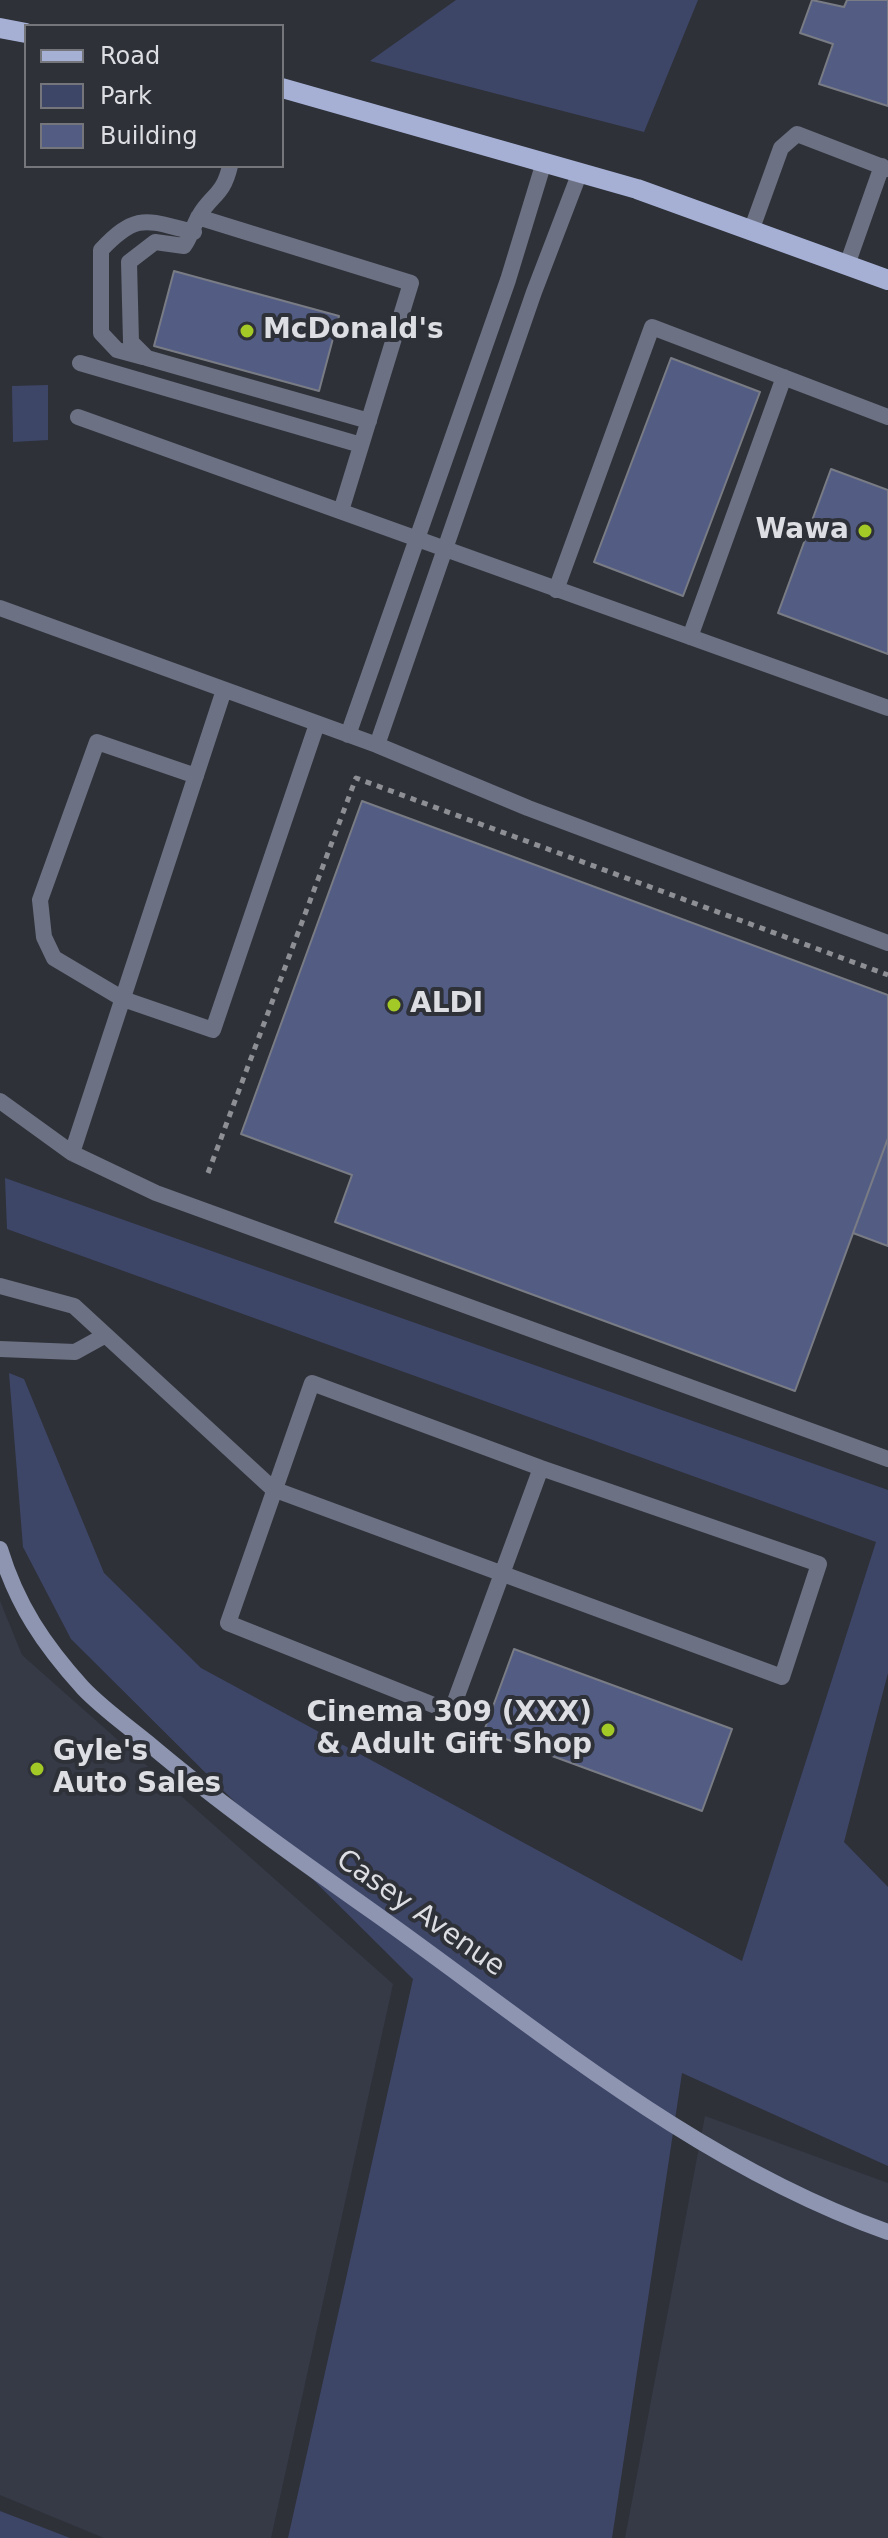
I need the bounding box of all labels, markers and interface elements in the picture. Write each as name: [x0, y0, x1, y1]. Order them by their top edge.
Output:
legend: [24, 24, 284, 168]
text: Road: [100, 42, 160, 70]
text: Park: [100, 82, 152, 110]
text: Building: [100, 122, 197, 150]
place label: McDonald's: [263, 314, 444, 348]
marker: McDonald's: [238, 322, 256, 340]
place label: Wawa: [755, 514, 849, 548]
marker: Wawa: [856, 522, 874, 540]
place label: ALDI: [410, 988, 483, 1022]
marker: ALDI: [385, 996, 403, 1014]
place label: Cinema 309 (XXX) & Adult Gift Shop: [307, 1697, 592, 1763]
marker: Cinema 309 (XXX) & Adult Gift Shop: [599, 1721, 617, 1739]
place label: Gyle's Auto Sales: [53, 1736, 221, 1802]
marker: Gyle's Auto Sales: [28, 1760, 46, 1778]
street label: Casey Avenue: [329, 1843, 511, 1985]

